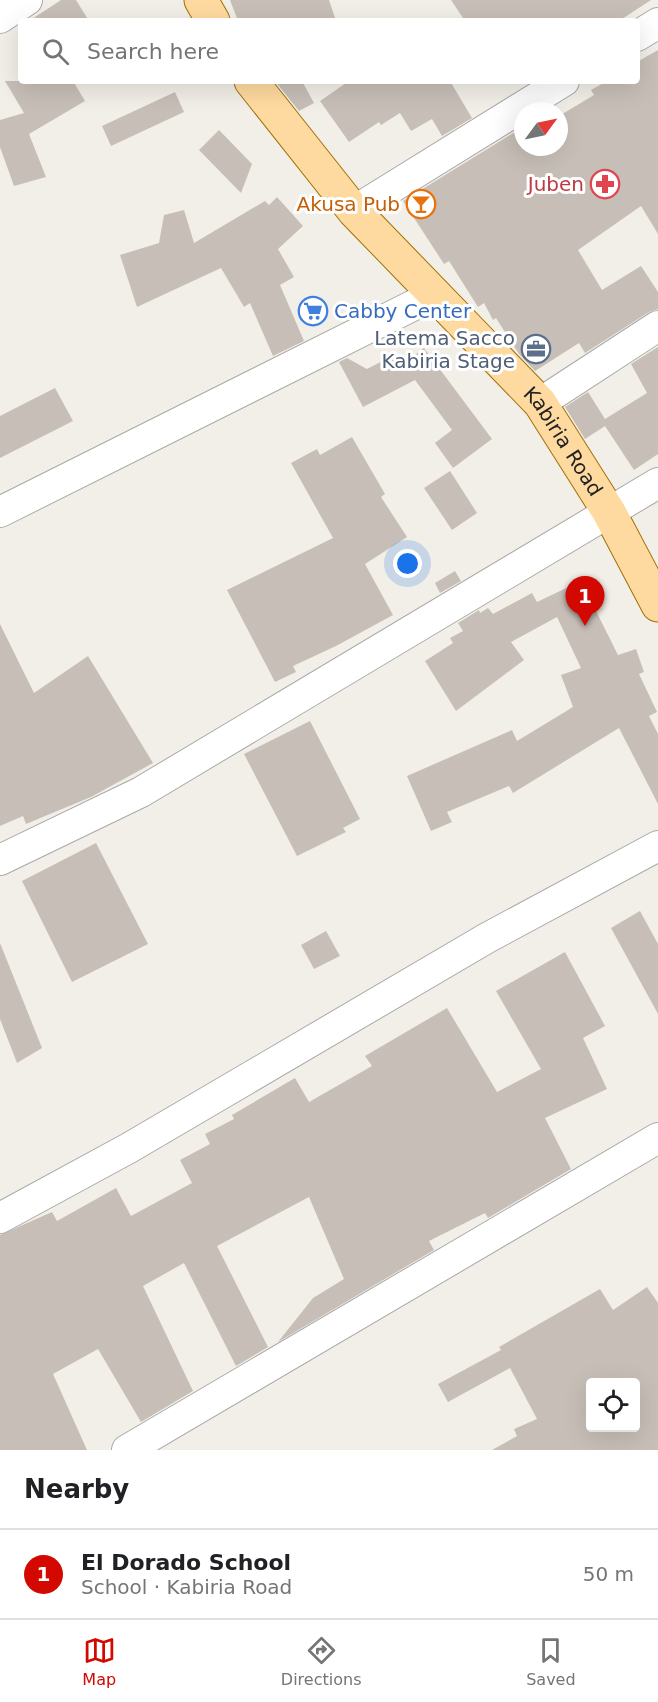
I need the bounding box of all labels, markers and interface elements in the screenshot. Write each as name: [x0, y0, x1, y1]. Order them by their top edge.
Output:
search box: [18, 18, 640, 84]
icon: search: [39, 35, 72, 68]
text: Search here: [87, 39, 219, 64]
north arrow: [514, 102, 568, 156]
pharmacy icon: Juben: [589, 168, 621, 200]
place label: Juben: [526, 172, 584, 196]
bar icon: Akusa Pub: [405, 188, 437, 220]
place label: Akusa Pub: [297, 192, 400, 216]
supermarket icon: Cabby Center: [297, 295, 329, 327]
place label: Cabby Center: [334, 299, 472, 323]
place label: Latema Sacco Kabiria Stage: [374, 326, 515, 373]
office icon: Latema Sacco Kabiria Stage: [520, 333, 552, 365]
street label: Kabiria Road: [519, 382, 608, 500]
your location: [393, 549, 422, 578]
pin: 1: [566, 576, 604, 626]
map controls: [586, 1378, 640, 1432]
button: locate: [586, 1378, 640, 1432]
text: Nearby: [24, 1474, 129, 1504]
text: El Dorado School: [81, 1550, 291, 1575]
text: 1: [37, 1562, 50, 1586]
text: 50 m: [583, 1562, 634, 1586]
text: School · Kabiria Road: [81, 1575, 292, 1599]
tab: Map: [82, 1634, 116, 1689]
tab: Directions: [281, 1634, 361, 1689]
tab: Saved: [526, 1634, 576, 1689]

